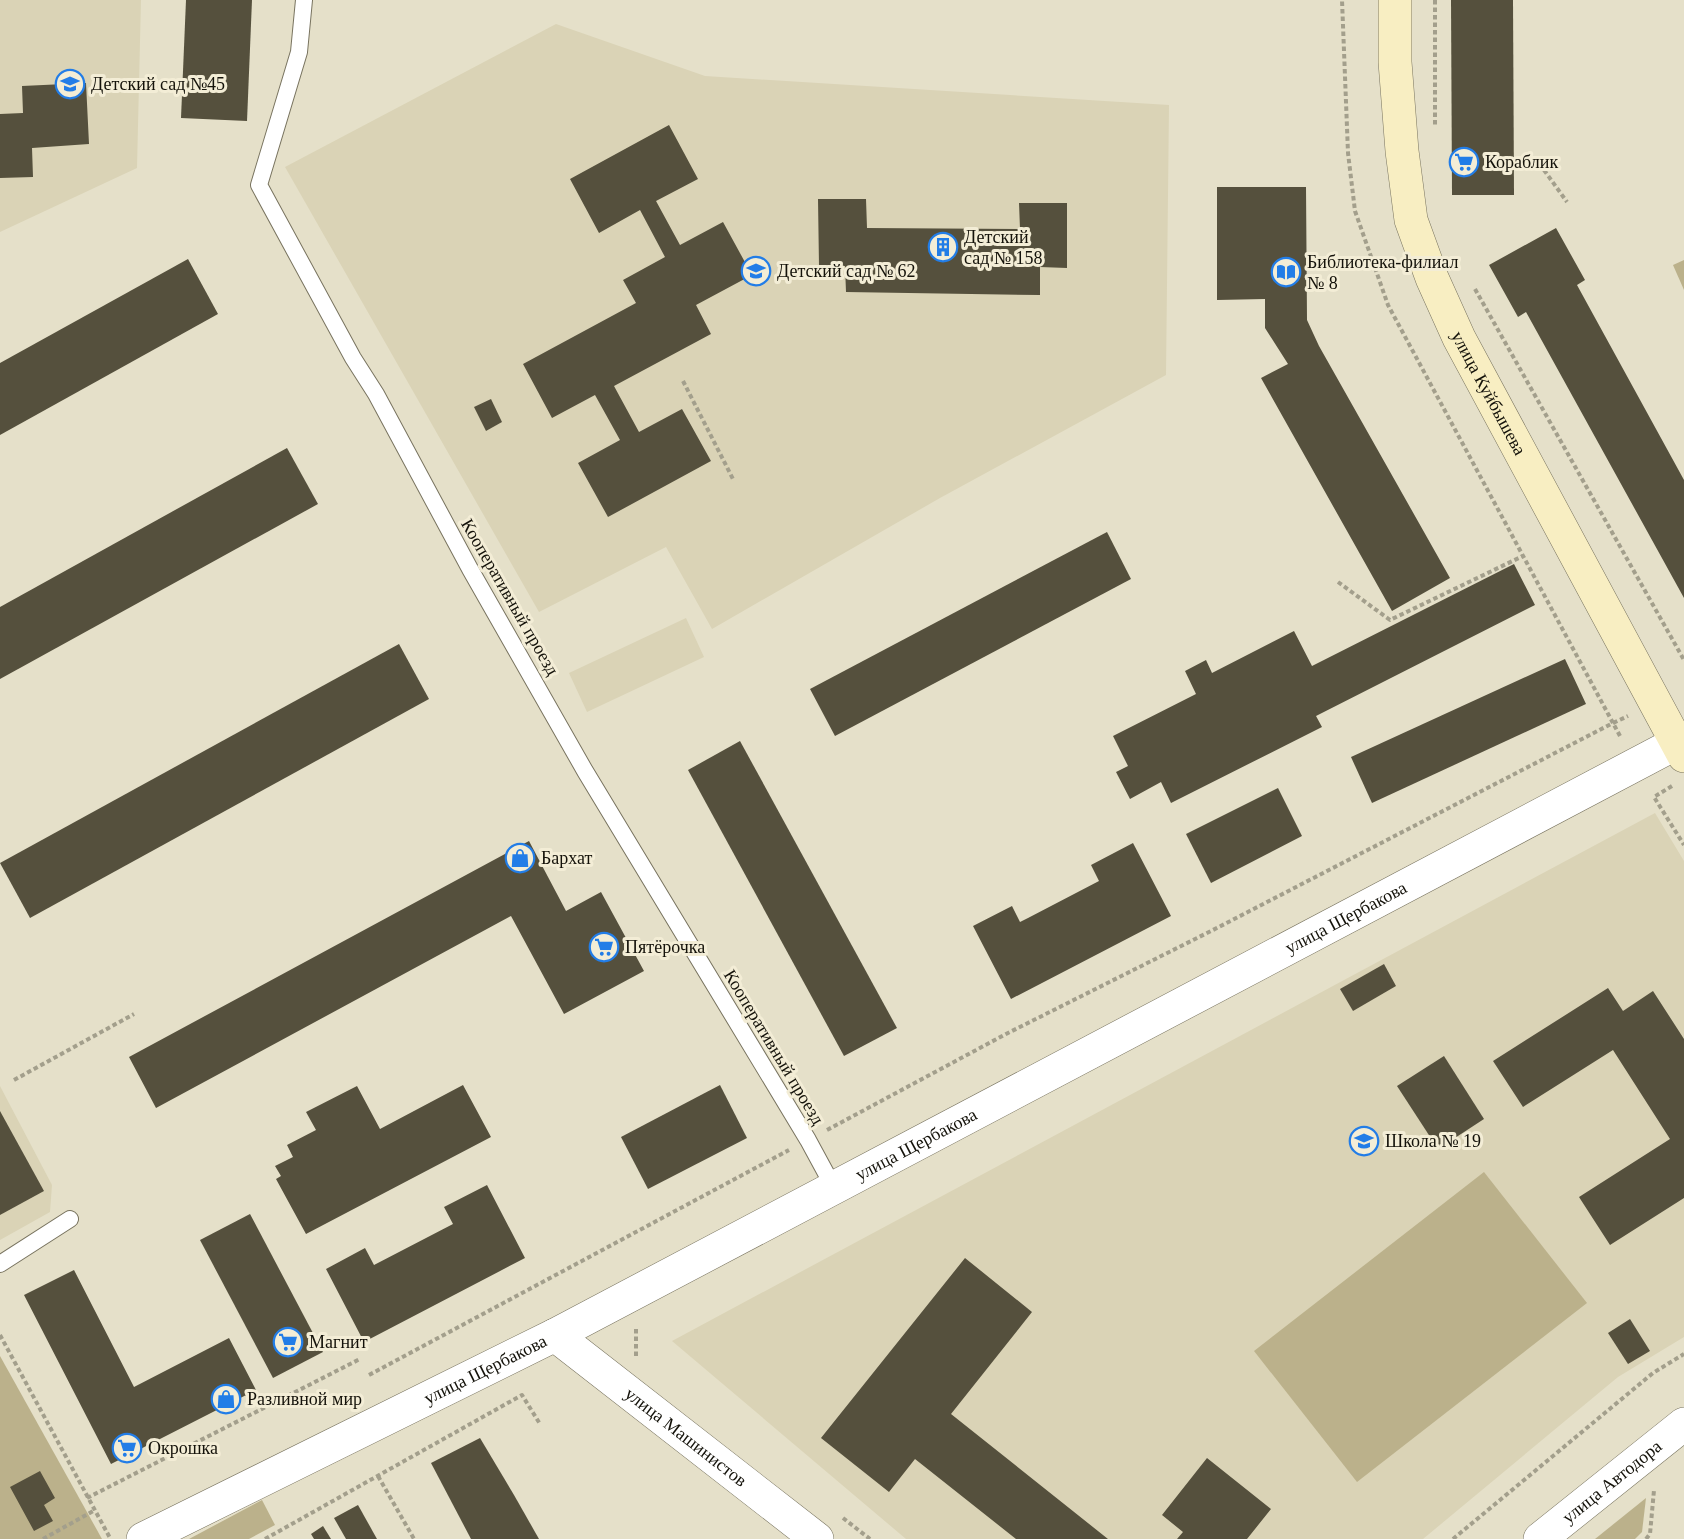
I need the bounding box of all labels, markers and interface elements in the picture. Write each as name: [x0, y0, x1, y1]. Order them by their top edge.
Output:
school or university icon: Детский сад №45: [54, 68, 86, 100]
place label: Детский сад №45: [91, 74, 225, 94]
supermarket icon: Кораблик: [1448, 146, 1480, 178]
place label: Кораблик: [1485, 152, 1558, 172]
place label: Детский сад № 158: [964, 227, 1043, 268]
building icon: Детский сад № 158: [927, 231, 959, 263]
place label: Библиотека-филиал № 8: [1307, 252, 1458, 293]
school or university icon: Детский сад № 62: [740, 255, 772, 287]
library icon: Библиотека-филиал № 8: [1270, 256, 1302, 288]
place label: Детский сад № 62: [777, 261, 916, 281]
street label: улица Куйбышева: [1447, 328, 1530, 459]
street label: Кооперативный проезд: [457, 515, 563, 679]
shop icon: Бархат: [504, 842, 536, 874]
place label: Бархат: [541, 848, 593, 868]
street label: улица Щербакова: [1282, 877, 1410, 958]
supermarket icon: Пятёрочка: [588, 931, 620, 963]
place label: Пятёрочка: [625, 937, 705, 957]
street label: Кооперативный проезд: [720, 966, 828, 1128]
street label: улица Щербакова: [852, 1104, 980, 1185]
school or university icon: Школа № 19: [1348, 1125, 1380, 1157]
place label: Школа № 19: [1385, 1131, 1481, 1151]
supermarket icon: Магнит: [272, 1326, 304, 1358]
street label: улица Щербакова: [421, 1331, 550, 1408]
place label: Магнит: [309, 1332, 368, 1352]
shop icon: Разливной мир: [210, 1383, 242, 1415]
street label: улица Машинистов: [621, 1383, 751, 1491]
place label: Разливной мир: [247, 1389, 362, 1409]
supermarket icon: Окрошка: [111, 1432, 143, 1464]
street label: улица Автодора: [1558, 1436, 1666, 1527]
place label: Окрошка: [148, 1438, 218, 1458]

